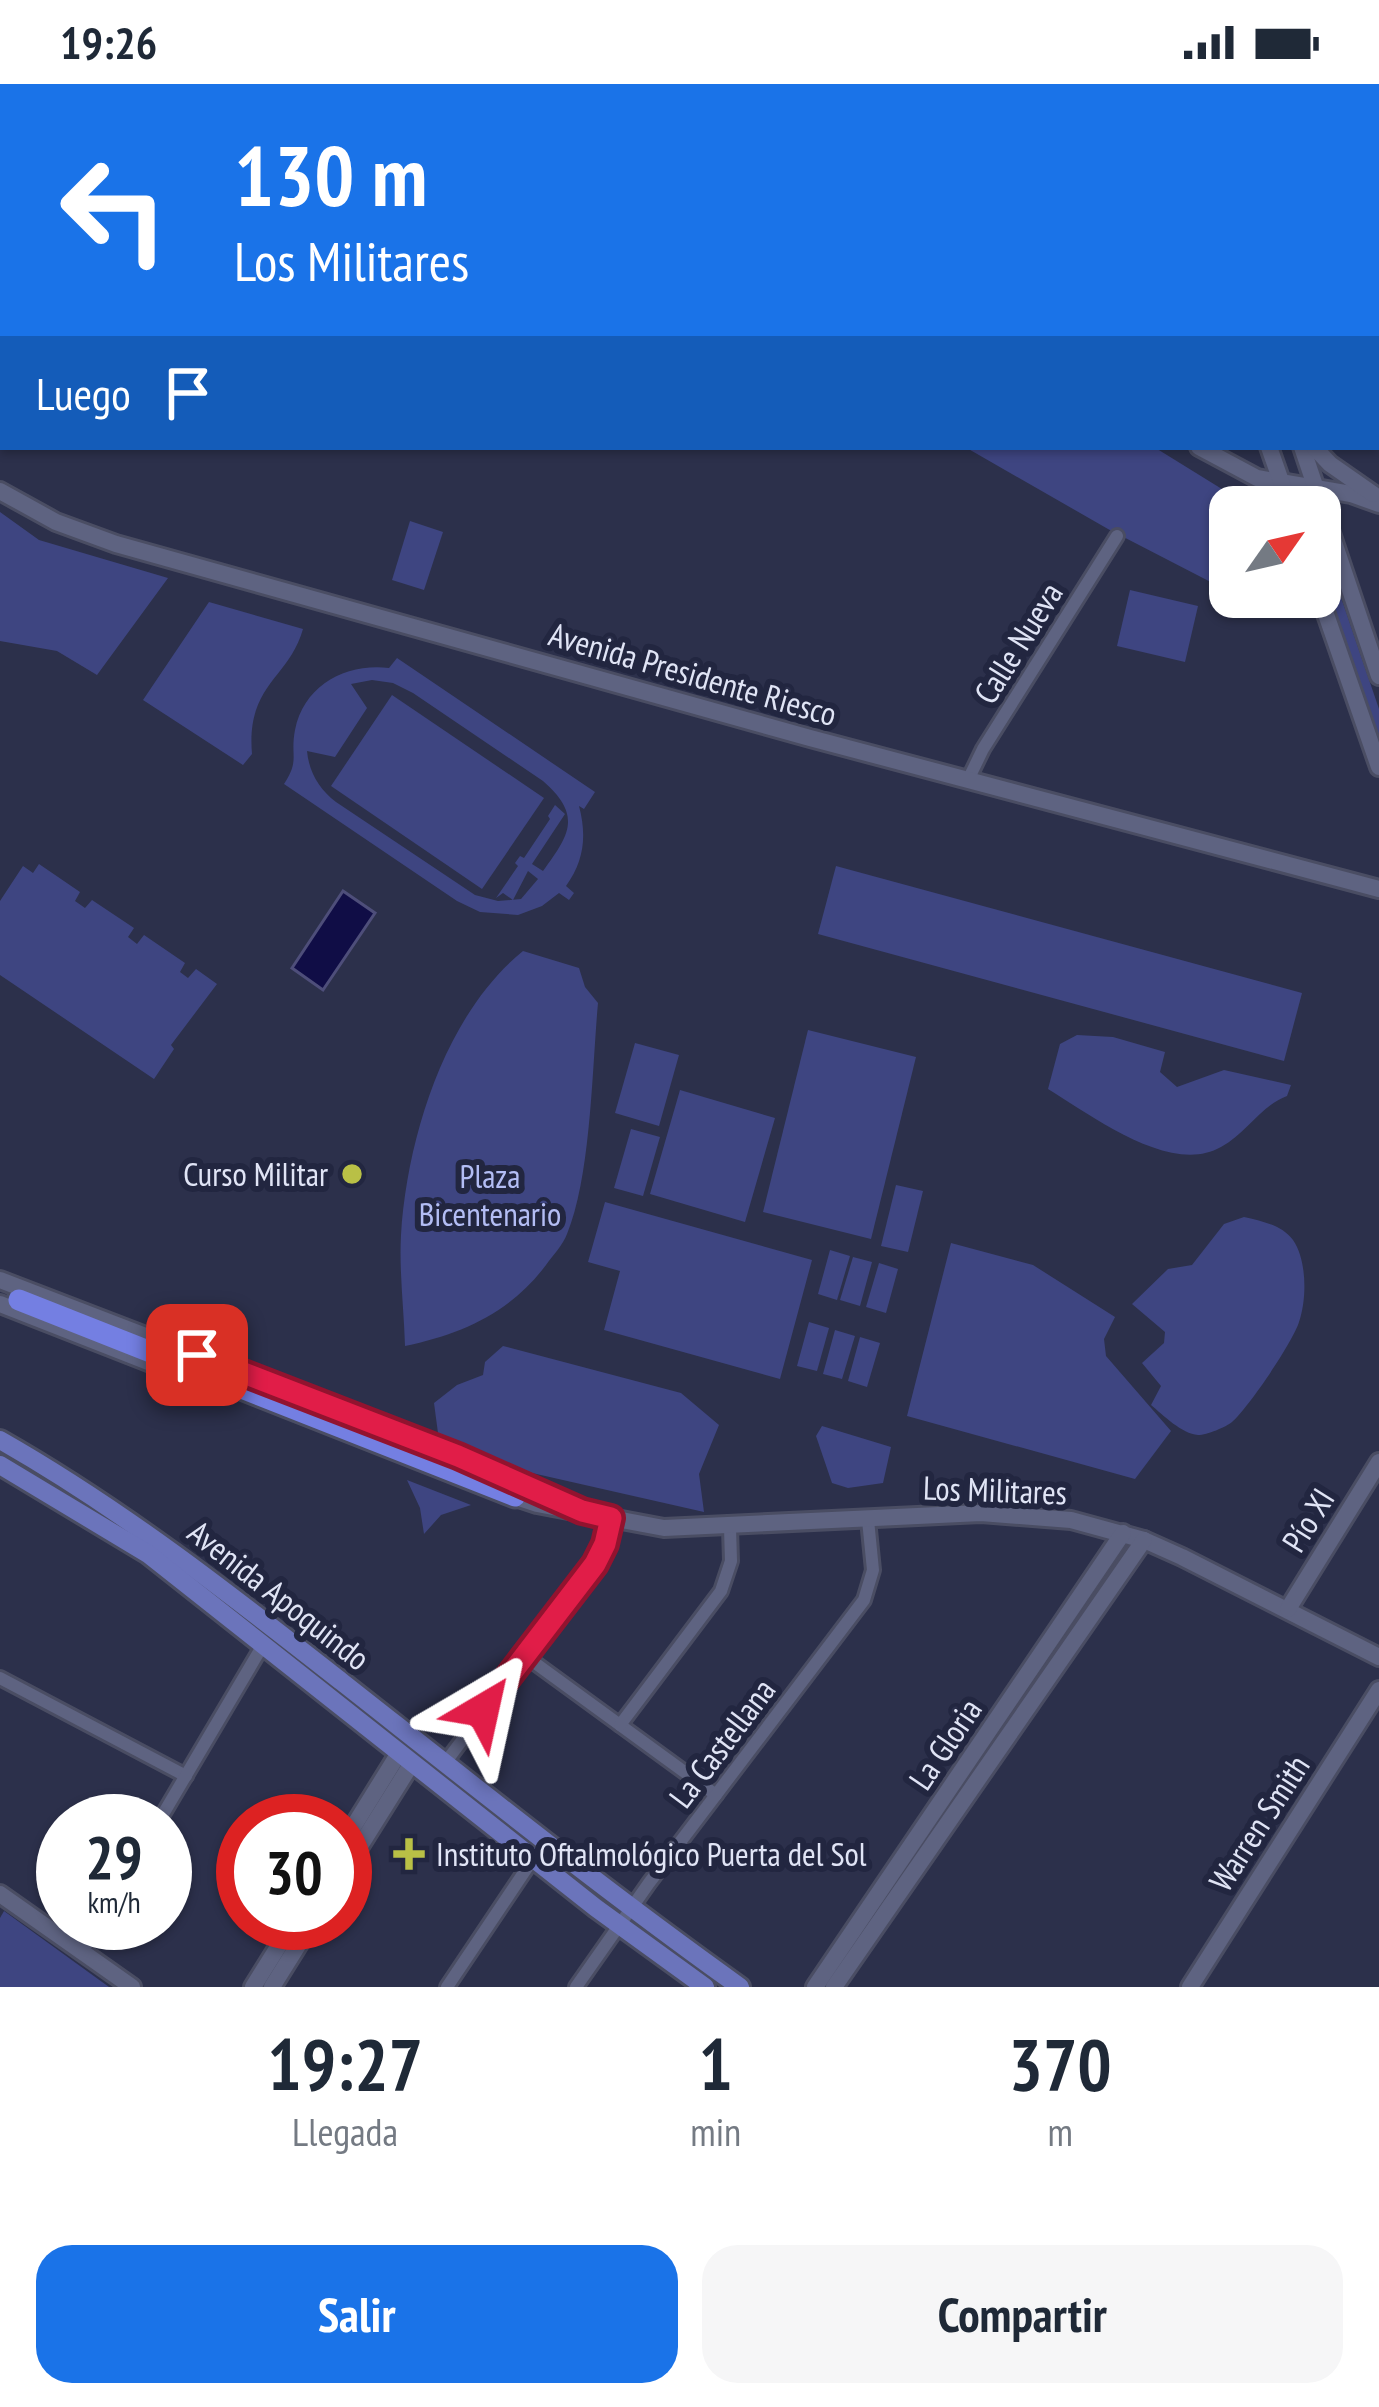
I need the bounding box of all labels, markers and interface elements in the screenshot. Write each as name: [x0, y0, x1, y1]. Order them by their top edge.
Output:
text: 19:26: [60, 13, 157, 71]
text: 130 m: [234, 120, 427, 229]
icon: left: [36, 132, 192, 288]
text: Los Militares: [234, 226, 469, 296]
icon: arrive: [155, 360, 221, 426]
text: Luego: [36, 364, 131, 422]
north arrow: [1209, 486, 1341, 618]
map controls: [1209, 486, 1341, 618]
street label: Calle Nueva: [964, 574, 1072, 711]
street label: Avenida Presidente Riesco: [544, 612, 842, 735]
place label: Curso Militar: [183, 1152, 328, 1195]
park label: Plaza Bicentenario: [419, 1154, 561, 1235]
marker: Curso Militar: [339, 1161, 365, 1187]
pin: [146, 1304, 248, 1406]
icon: arrive: [164, 1322, 230, 1388]
street label: Los Militares: [922, 1466, 1068, 1513]
street label: Pío XI: [1272, 1480, 1343, 1559]
street label: Avenida Apoquindo: [180, 1510, 379, 1679]
position arrow: [420, 1647, 546, 1773]
street label: La Castellana: [659, 1669, 784, 1816]
street label: La Gloria: [899, 1690, 991, 1798]
street label: Warren Smith: [1199, 1747, 1319, 1899]
speed limit sign: 30: [216, 1794, 372, 1950]
text: 29: [85, 1818, 143, 1896]
place label: Instituto Oftalmológico Puerta del Sol: [436, 1832, 867, 1875]
marker: Instituto Oftalmológico Puerta del Sol: [393, 1838, 425, 1870]
text: km/h: [87, 1882, 141, 1921]
text: 19:27: [267, 2017, 423, 2110]
text: 1: [699, 2017, 733, 2110]
text: 370: [1008, 2017, 1112, 2110]
text: Llegada: [292, 2106, 398, 2157]
text: min: [690, 2106, 741, 2157]
text: m: [1047, 2106, 1073, 2157]
button: Salir: [36, 2245, 678, 2383]
button: Compartir: [702, 2245, 1343, 2383]

